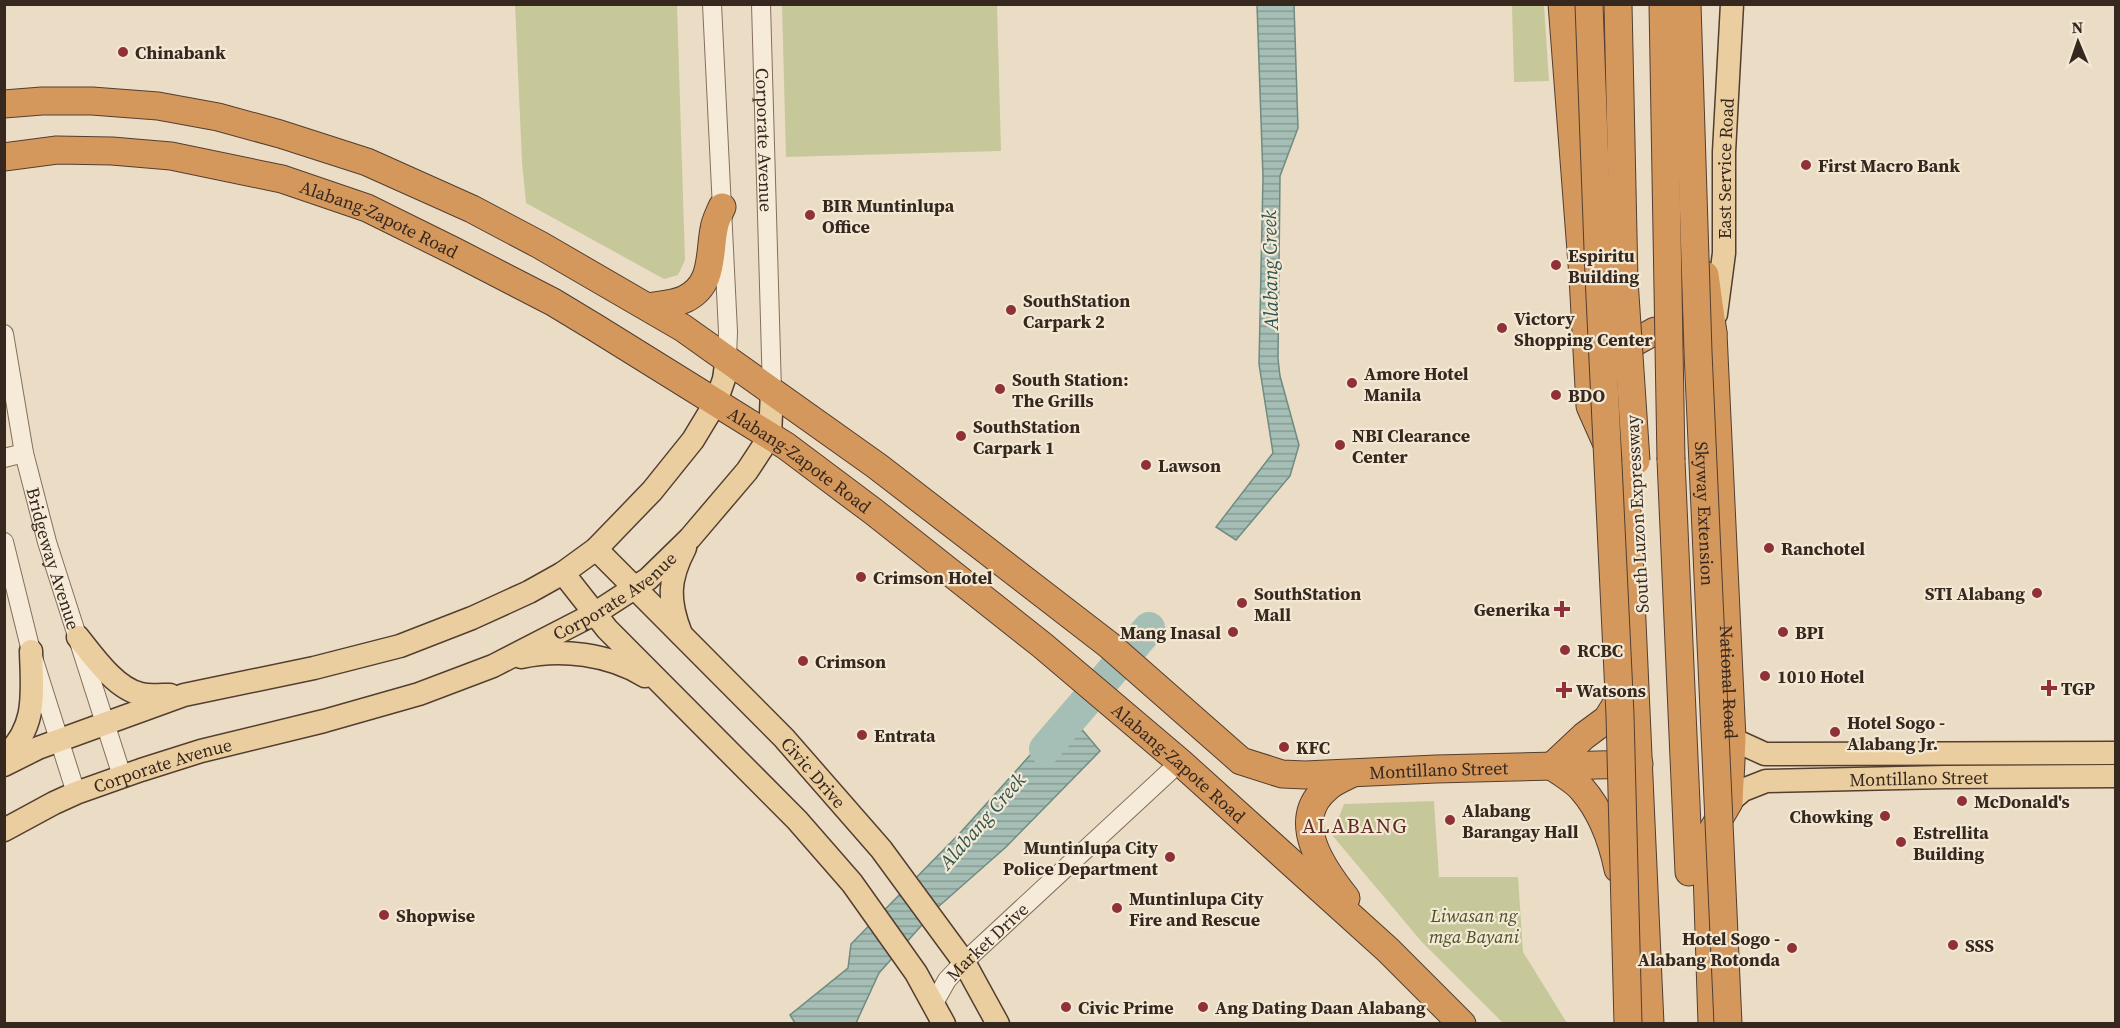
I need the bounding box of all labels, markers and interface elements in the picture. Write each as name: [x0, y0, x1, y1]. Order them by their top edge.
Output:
north arrow: [2048, 12, 2108, 72]
text: N: [2071, 16, 2084, 38]
place label: Chinabank: [135, 40, 226, 65]
marker: Chinabank: [116, 45, 130, 59]
street label: Corporate Avenue: [750, 67, 779, 212]
street label: East Service Road: [1712, 97, 1739, 239]
place label: First Macro Bank: [1818, 153, 1960, 178]
marker: First Macro Bank: [1799, 158, 1813, 172]
street label: Alabang-Zapote Road: [297, 174, 463, 264]
place label: BIR Muntinlupa Office: [822, 193, 955, 239]
marker: BIR Muntinlupa Office: [803, 208, 817, 222]
water label: Alabang Creek: [1255, 209, 1285, 331]
place label: Espiritu Building: [1568, 243, 1639, 289]
marker: Espiritu Building: [1549, 258, 1563, 272]
place label: SouthStation Carpark 2: [1023, 288, 1130, 334]
marker: SouthStation Carpark 2: [1004, 303, 1018, 317]
place label: Victory Shopping Center: [1514, 306, 1653, 352]
marker: Victory Shopping Center: [1495, 321, 1509, 335]
place label: Amore Hotel Manila: [1364, 361, 1469, 407]
place label: South Station: The Grills: [1012, 367, 1129, 413]
marker: Amore Hotel Manila: [1345, 376, 1359, 390]
marker: South Station: The Grills: [993, 382, 1007, 396]
place label: BDO: [1568, 383, 1605, 408]
marker: BDO: [1549, 388, 1563, 402]
street label: Alabang-Zapote Road: [723, 400, 877, 518]
street label: South Luzon Expressway: [1619, 413, 1655, 614]
place label: SouthStation Carpark 1: [973, 414, 1080, 460]
place label: NBI Clearance Center: [1352, 423, 1470, 469]
marker: SouthStation Carpark 1: [954, 429, 968, 443]
marker: NBI Clearance Center: [1333, 438, 1347, 452]
street label: Skyway Extension: [1690, 441, 1721, 586]
place label: Lawson: [1158, 453, 1221, 478]
marker: Lawson: [1139, 458, 1153, 472]
street label: Bridgeway Avenue: [21, 484, 87, 633]
place label: Ranchotel: [1781, 536, 1865, 561]
marker: Ranchotel: [1762, 541, 1776, 555]
street label: Corporate Avenue: [548, 546, 682, 646]
place label: Crimson Hotel: [873, 565, 993, 590]
marker: Crimson Hotel: [854, 570, 868, 584]
place label: SouthStation Mall: [1254, 581, 1361, 627]
place label: STI Alabang: [1925, 581, 2025, 606]
marker: STI Alabang: [2030, 586, 2044, 600]
marker: SouthStation Mall: [1235, 596, 1249, 610]
place label: Generika: [1474, 597, 1550, 622]
marker: Generika: [1555, 602, 1569, 616]
place label: Mang Inasal: [1120, 620, 1221, 645]
place label: BPI: [1795, 620, 1824, 645]
marker: Mang Inasal: [1226, 625, 1240, 639]
street label: National Road: [1714, 625, 1744, 739]
marker: BPI: [1776, 625, 1790, 639]
place label: RCBC: [1577, 638, 1623, 663]
marker: RCBC: [1558, 643, 1572, 657]
place label: Crimson: [815, 649, 886, 674]
marker: Crimson: [796, 654, 810, 668]
place label: 1010 Hotel: [1777, 664, 1865, 689]
marker: 1010 Hotel: [1758, 669, 1772, 683]
place label: TGP: [2061, 676, 2095, 701]
place label: Watsons: [1576, 678, 1646, 703]
marker: TGP: [2042, 681, 2056, 695]
marker: Watsons: [1557, 683, 1571, 697]
street label: Alabang-Zapote Road: [1107, 697, 1251, 828]
place label: Hotel Sogo - Alabang Jr.: [1847, 710, 1945, 756]
place label: Entrata: [874, 723, 936, 748]
marker: Hotel Sogo - Alabang Jr.: [1828, 725, 1842, 739]
marker: Entrata: [855, 728, 869, 742]
street label: Corporate Avenue: [90, 731, 234, 798]
street label: Civic Drive: [776, 731, 852, 813]
place label: KFC: [1296, 735, 1330, 760]
marker: KFC: [1277, 740, 1291, 754]
street label: Montillano Street: [1369, 755, 1509, 785]
street label: Montillano Street: [1849, 764, 1989, 792]
water label: Alabang Creek: [931, 766, 1032, 876]
place label: McDonald's: [1974, 789, 2070, 814]
marker: McDonald's: [1955, 794, 1969, 808]
place label: Alabang Barangay Hall: [1462, 798, 1579, 844]
place label: Chowking: [1790, 804, 1873, 829]
marker: Chowking: [1878, 809, 1892, 823]
district label: ALABANG: [1302, 811, 1408, 840]
marker: Alabang Barangay Hall: [1443, 813, 1457, 827]
place label: Estrellita Building: [1913, 820, 1989, 866]
place label: Muntinlupa City Police Department: [1003, 835, 1159, 881]
marker: Estrellita Building: [1894, 835, 1908, 849]
marker: Muntinlupa City Police Department: [1163, 850, 1177, 864]
place label: Muntinlupa City Fire and Rescue: [1129, 886, 1264, 932]
street label: Market Drive: [940, 896, 1033, 986]
marker: Muntinlupa City Fire and Rescue: [1110, 901, 1124, 915]
place label: Shopwise: [396, 903, 475, 928]
park label: Liwasan ng mga Bayani: [1429, 903, 1520, 949]
marker: Shopwise: [377, 908, 391, 922]
place label: Hotel Sogo - Alabang Rotonda: [1638, 926, 1780, 972]
place label: SSS: [1965, 933, 1994, 958]
marker: SSS: [1946, 938, 1960, 952]
marker: Hotel Sogo - Alabang Rotonda: [1785, 941, 1799, 955]
place label: Civic Prime: [1078, 995, 1174, 1020]
place label: Ang Dating Daan Alabang: [1215, 995, 1426, 1020]
marker: Civic Prime: [1059, 1000, 1073, 1014]
marker: Ang Dating Daan Alabang: [1196, 1000, 1210, 1014]

